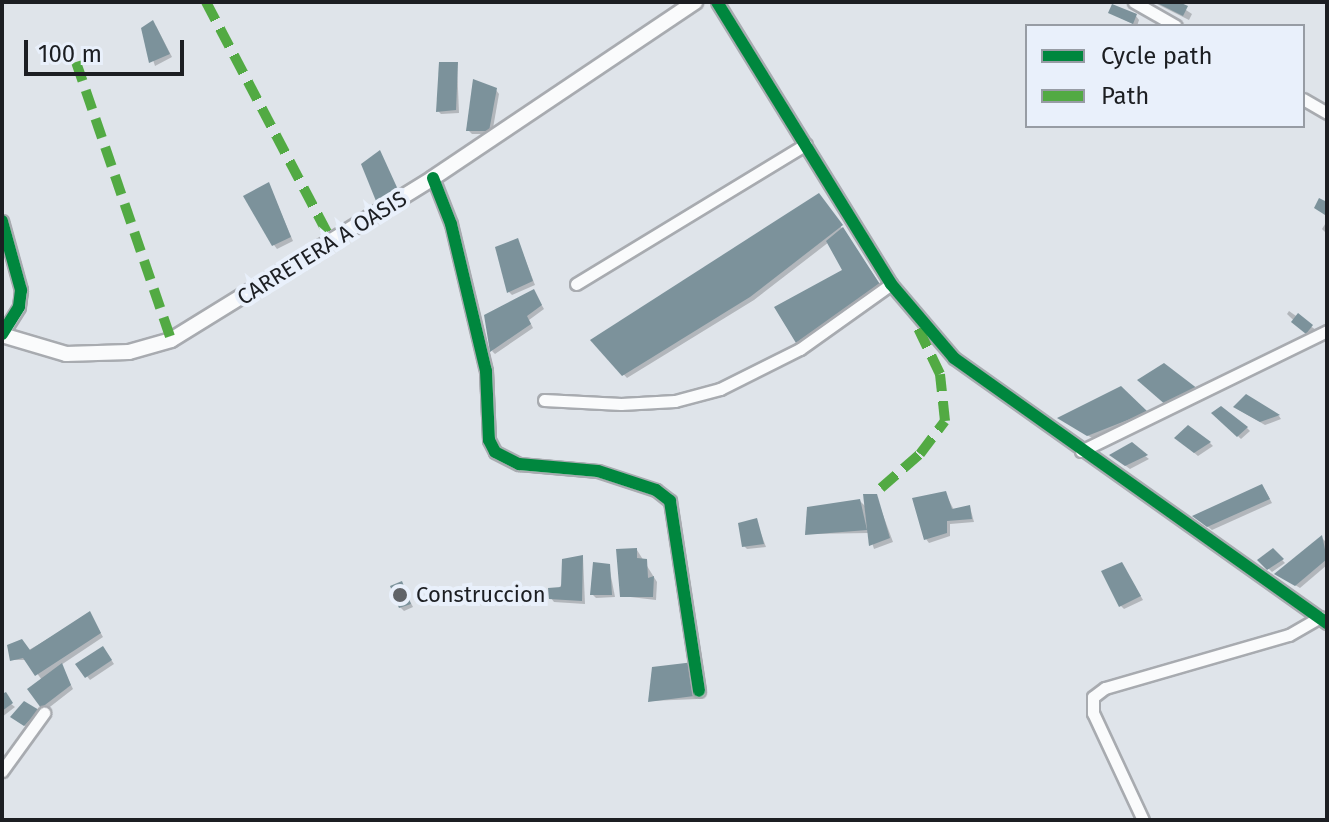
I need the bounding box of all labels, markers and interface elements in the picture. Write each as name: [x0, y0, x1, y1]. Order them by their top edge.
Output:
scale bar: [28, 24, 188, 74]
legend: [1025, 24, 1305, 128]
text: 100 m: [38, 40, 102, 68]
text: Cycle path: [1101, 42, 1213, 70]
text: Path: [1101, 82, 1149, 110]
street label: CARRETERA A OASIS: [232, 185, 412, 311]
place label: Construccion: [416, 582, 546, 608]
marker: Construccion: [391, 586, 409, 604]

